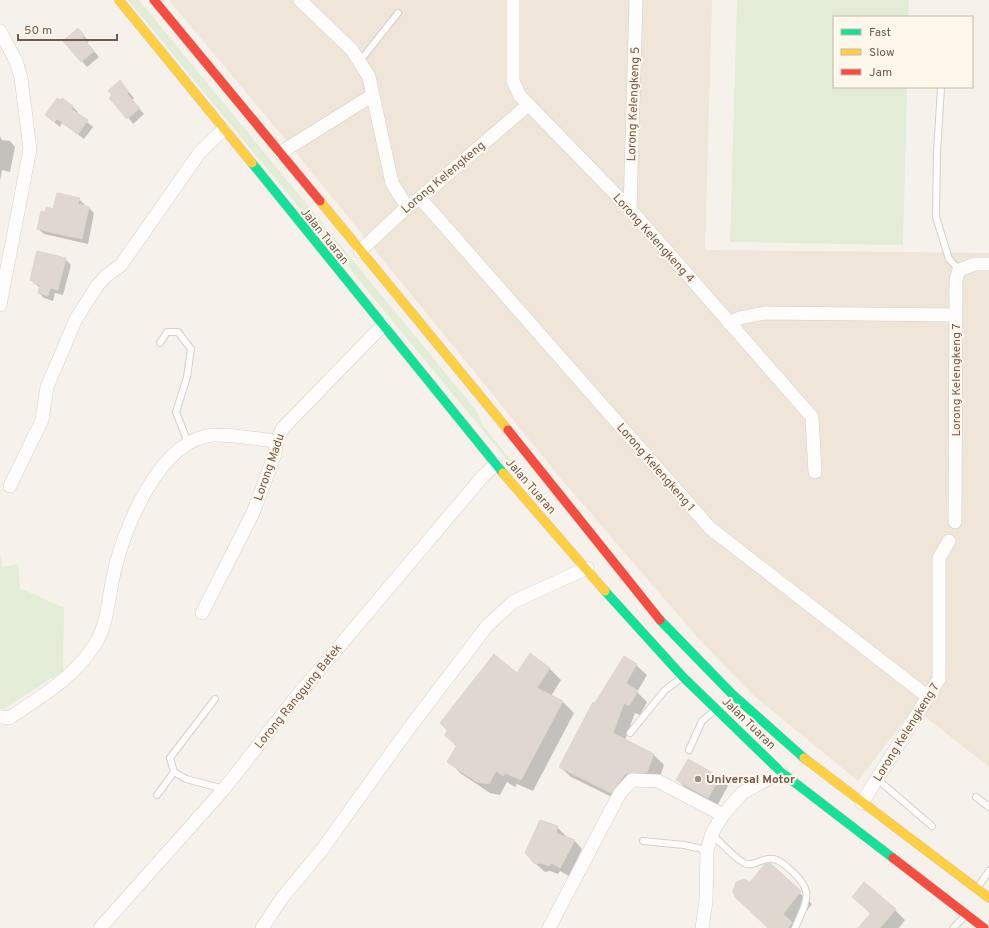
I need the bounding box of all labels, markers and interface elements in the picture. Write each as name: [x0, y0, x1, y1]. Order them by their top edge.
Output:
scale bar: [18, 16, 117, 42]
legend: [833, 16, 973, 88]
text: 50 m: [24, 23, 52, 39]
text: Fast: [869, 25, 891, 41]
text: Slow: [869, 45, 895, 61]
street label: Lorong Kelengkeng 5: [624, 46, 644, 162]
text: Jam: [869, 65, 892, 81]
street label: Lorong Kelengkeng: [398, 138, 489, 218]
street label: Lorong Kelengkeng 4: [609, 191, 698, 287]
street label: Jalan Tuaran: [296, 205, 352, 268]
street label: Lorong Kelengkeng 7: [949, 323, 965, 437]
street label: Lorong Kelengkeng 1: [612, 420, 698, 515]
street label: Lorong Madu: [251, 432, 289, 503]
street label: Jalan Tuaran: [502, 455, 559, 518]
street label: Lorong Ranggung Batek: [252, 641, 346, 752]
street label: Lorong Kelengkeng 7: [870, 680, 944, 785]
street label: Jalan Tuaran: [718, 694, 779, 753]
place label: Universal Motor: [706, 772, 795, 788]
marker: Universal Motor: [693, 774, 703, 784]

